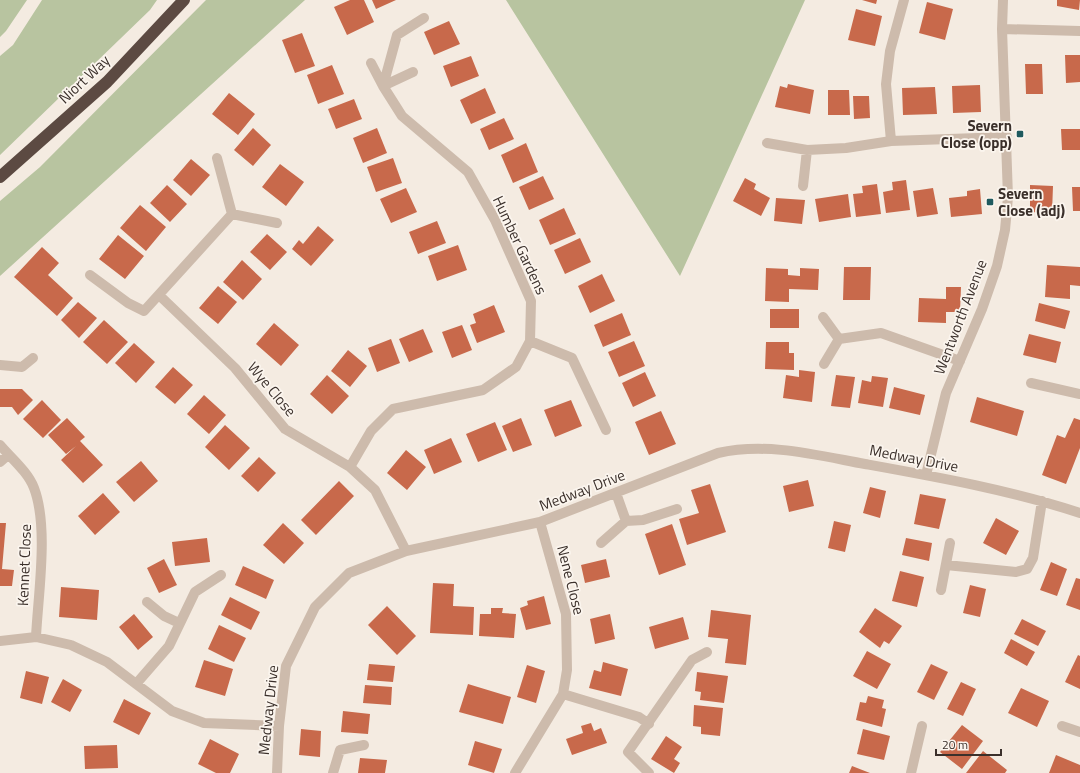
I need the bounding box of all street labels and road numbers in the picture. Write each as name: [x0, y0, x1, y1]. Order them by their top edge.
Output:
street label: Niort Way: [53, 49, 115, 109]
street label: Humber Gardens: [487, 192, 553, 298]
street label: Wentworth Avenue: [927, 256, 993, 378]
street label: Wye Close: [242, 357, 302, 421]
street label: Medway Drive: [868, 438, 960, 478]
street label: Medway Drive: [536, 463, 628, 517]
street label: Kennet Close: [11, 524, 37, 606]
street label: Nene Close: [551, 543, 591, 617]
street label: Medway Drive: [252, 664, 284, 756]

